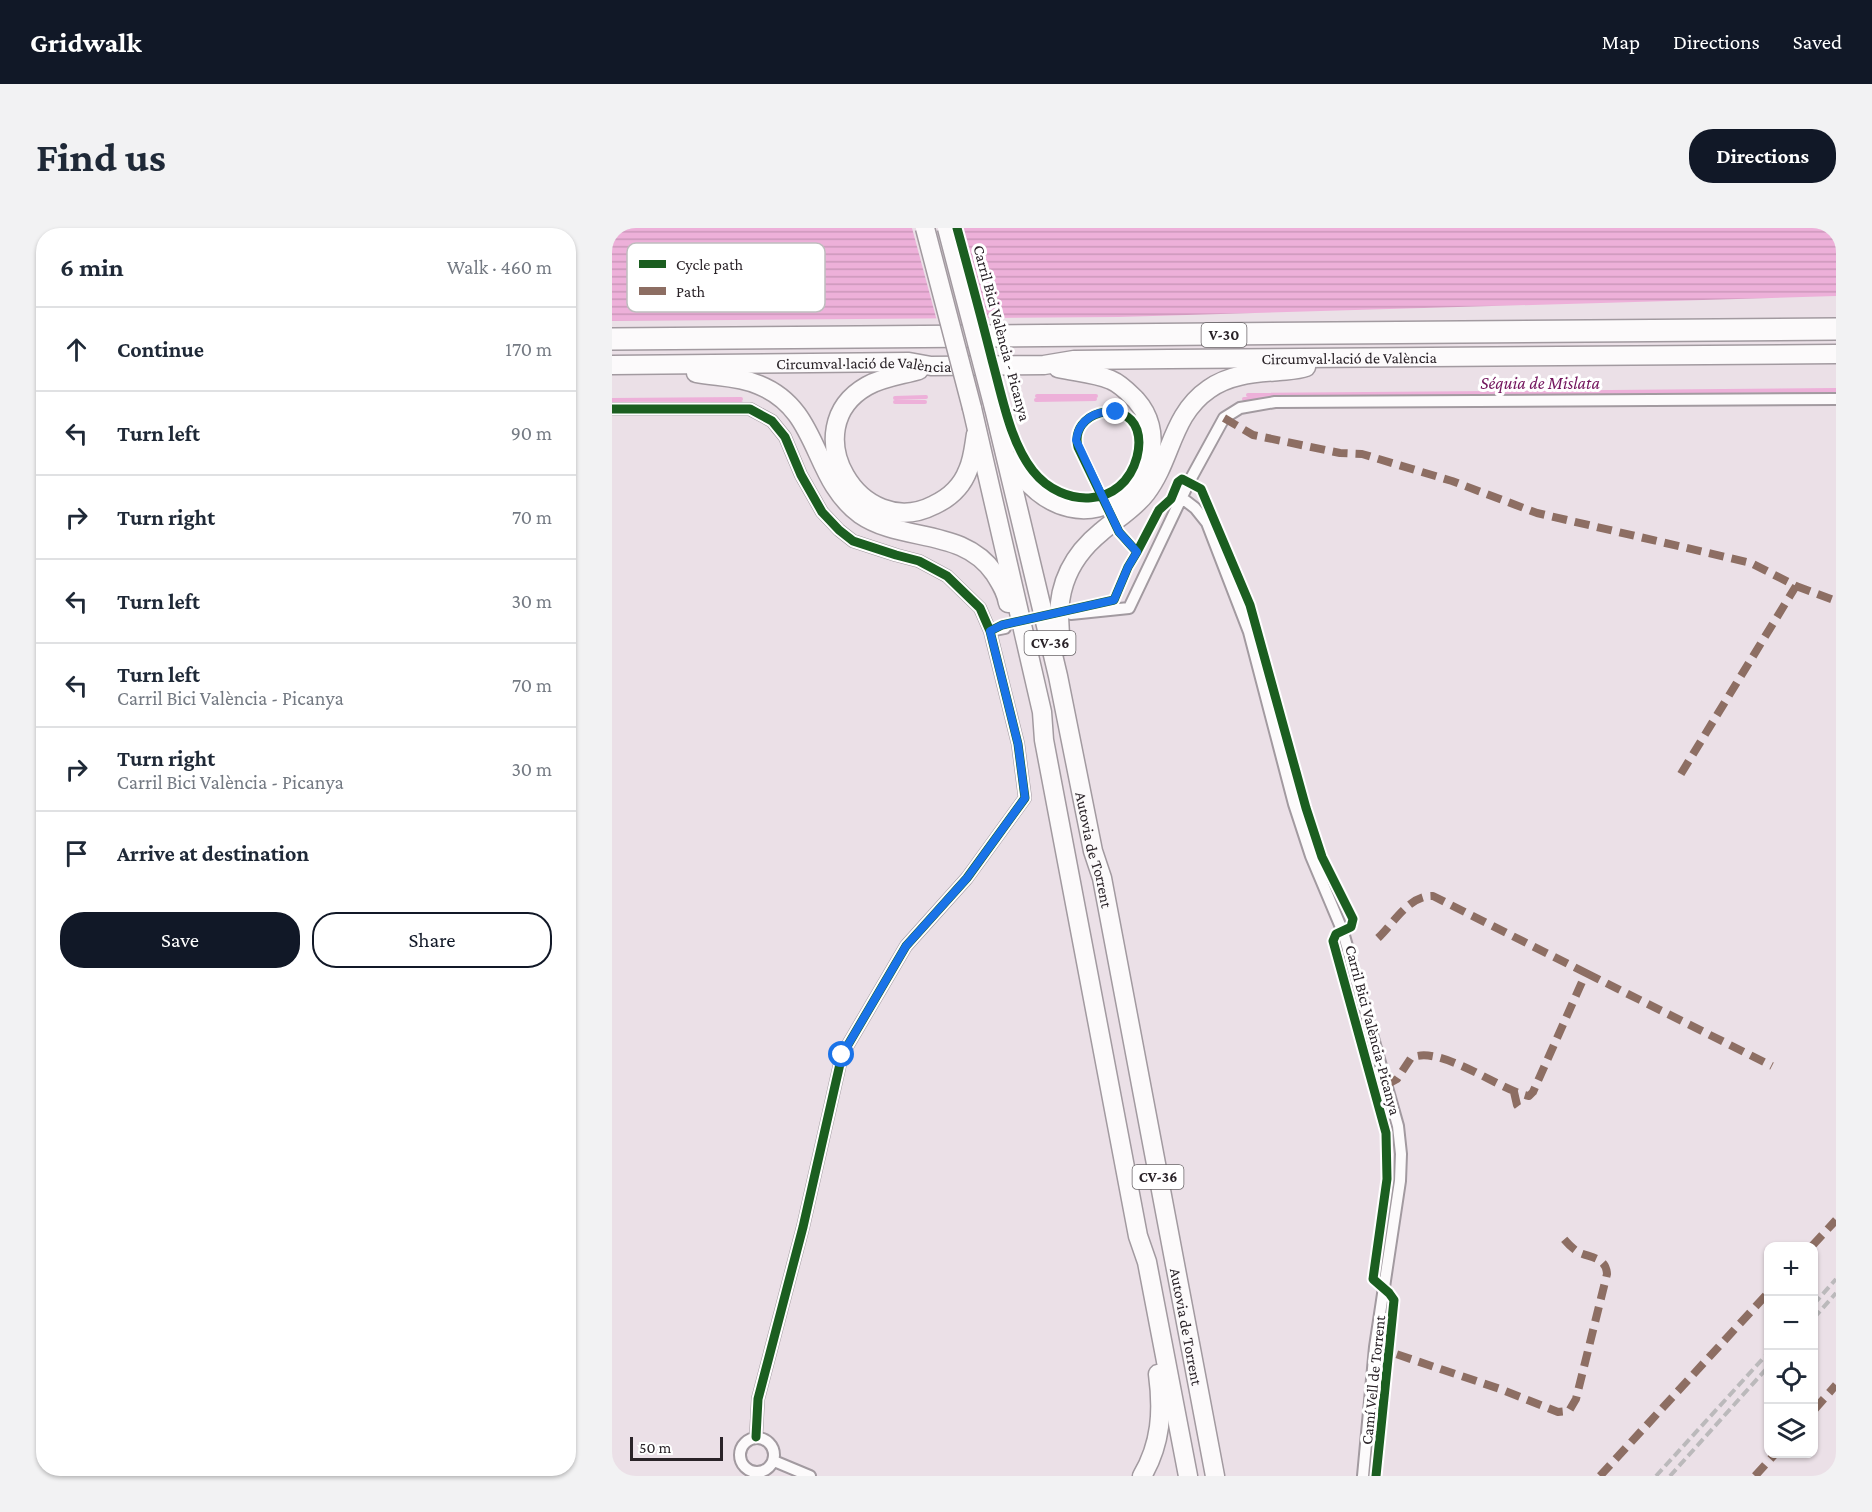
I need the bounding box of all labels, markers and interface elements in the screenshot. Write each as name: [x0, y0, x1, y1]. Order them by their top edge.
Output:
text: Gridwalk: [30, 27, 142, 58]
text: Map: [1602, 30, 1640, 54]
text: Directions: [1673, 30, 1760, 54]
text: Saved: [1793, 30, 1842, 54]
button: Directions: [1689, 129, 1836, 183]
text: Find us: [36, 133, 166, 180]
legend: [627, 243, 825, 312]
street label: Carril Bici València - Picanya: [969, 243, 1034, 424]
text: 6 min: [60, 253, 124, 282]
text: Walk · 460 m: [447, 256, 552, 278]
text: Cycle path: [676, 256, 743, 274]
text: Path: [676, 283, 706, 300]
road number: V-30: [1202, 323, 1246, 347]
icon: ahead: [60, 333, 93, 366]
text: Continue: [117, 337, 204, 362]
text: 170 m: [505, 338, 552, 360]
street label: Circumval·lació de València: [1261, 348, 1438, 367]
street label: Circumval·lació de València: [776, 353, 952, 375]
water label: Séquia de Mislata: [1480, 373, 1600, 393]
route end: [1102, 398, 1128, 424]
icon: left: [60, 417, 93, 450]
text: Turn left: [117, 421, 200, 446]
text: 90 m: [511, 422, 552, 444]
icon: right: [60, 501, 93, 534]
text: Turn right: [117, 505, 215, 530]
text: 70 m: [512, 506, 552, 528]
icon: left: [60, 585, 93, 618]
text: Turn left: [117, 589, 200, 614]
text: 30 m: [511, 590, 552, 612]
road number: CV-36: [1024, 631, 1076, 655]
text: Turn left: [117, 662, 200, 687]
icon: left: [60, 669, 93, 702]
text: 70 m: [512, 674, 552, 696]
text: Carril Bici València - Picanya: [117, 687, 344, 709]
text: Turn right: [117, 746, 215, 771]
icon: right: [60, 753, 93, 786]
text: 30 m: [511, 758, 552, 780]
text: Carril Bici València - Picanya: [117, 771, 344, 793]
street label: Autovia de Torrent: [1073, 790, 1116, 910]
icon: arrive: [60, 837, 93, 870]
text: Arrive at destination: [117, 841, 309, 866]
button: Save: [60, 912, 300, 968]
button: Share: [312, 912, 552, 968]
street label: Carril Bici València-Picanya: [1341, 943, 1404, 1118]
route start: [828, 1041, 854, 1067]
road number: CV-36: [1132, 1165, 1184, 1189]
map controls: [1764, 1242, 1818, 1458]
button: +: [1764, 1242, 1818, 1296]
street label: Autovia de Torrent: [1167, 1267, 1206, 1387]
button: −: [1764, 1296, 1818, 1350]
street label: Camí Vell de Torrent: [1358, 1314, 1388, 1446]
button: locate: [1764, 1350, 1818, 1404]
button: layers: [1764, 1404, 1818, 1458]
scale bar: [630, 1434, 723, 1462]
text: 50 m: [639, 1439, 671, 1456]

